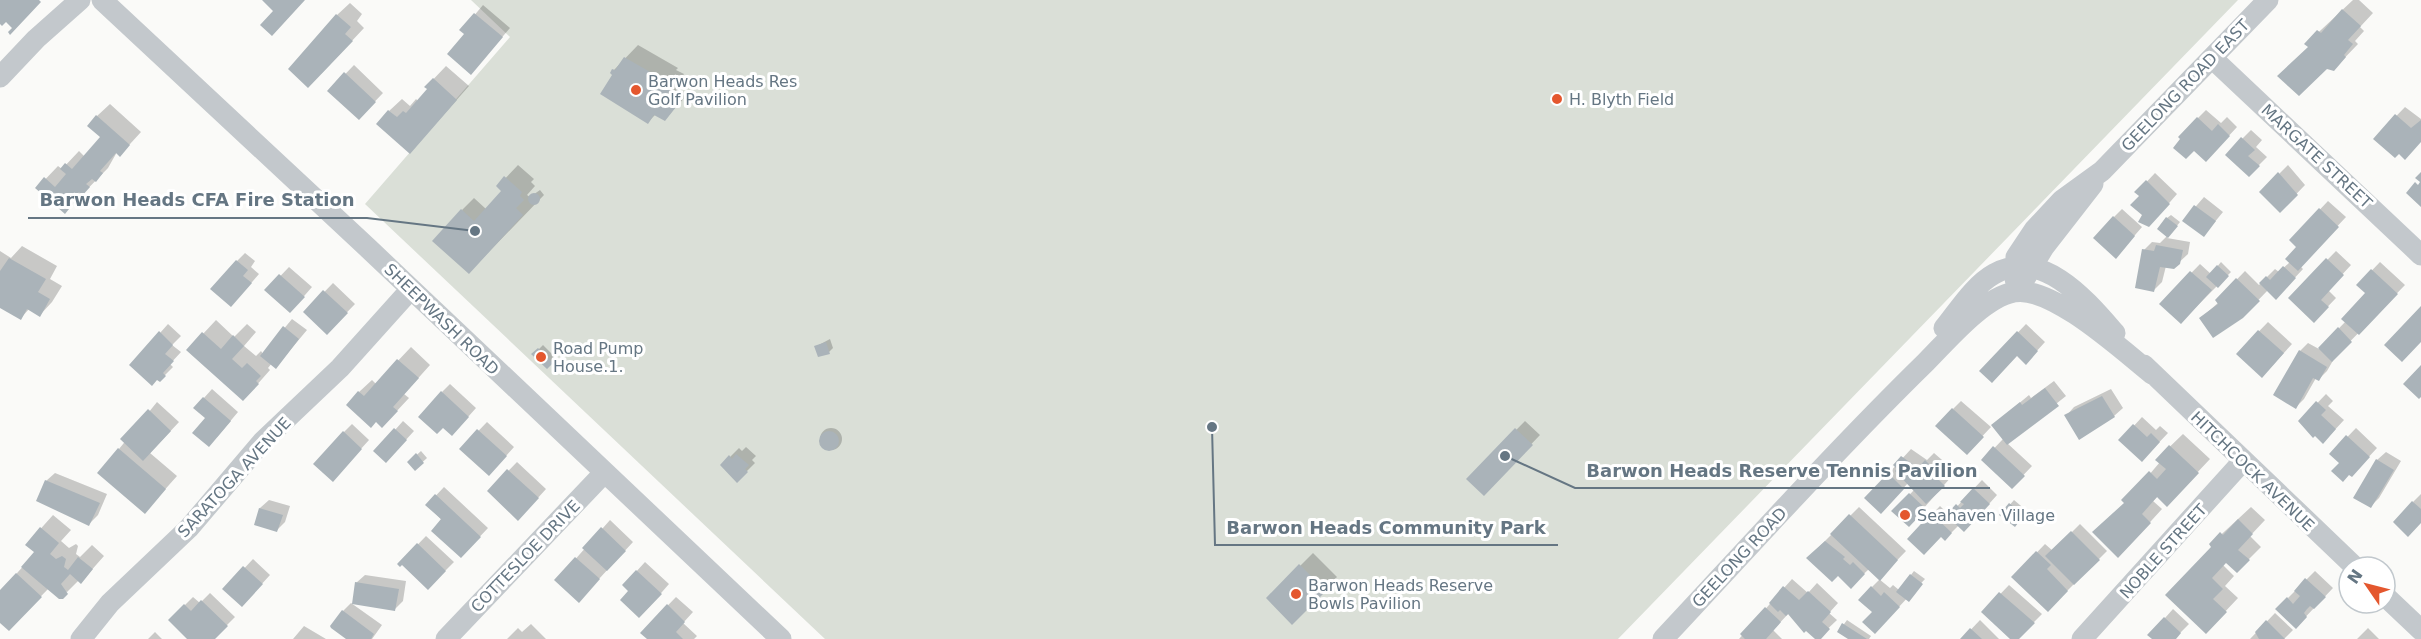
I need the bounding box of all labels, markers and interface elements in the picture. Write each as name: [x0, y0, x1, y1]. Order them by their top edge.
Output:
street label: GEELONG ROAD EAST: [2117, 15, 2253, 155]
place label: Barwon Heads Res Golf Pavilion: [648, 72, 797, 109]
marker: Barwon Heads Res Golf Pavilion: [629, 83, 643, 97]
place label: H. Blyth Field: [1569, 90, 1674, 109]
marker: H. Blyth Field: [1550, 92, 1564, 106]
street label: MARGATE STREET: [2258, 100, 2376, 213]
callout: Barwon Heads CFA Fire Station: [28, 182, 367, 218]
text: Barwon Heads CFA Fire Station: [39, 189, 355, 210]
street label: SHEEPWASH ROAD: [380, 260, 503, 379]
place label: Road Pump House.1.: [553, 339, 643, 376]
marker: Road Pump House.1.: [534, 350, 548, 364]
street label: HITCHCOCK AVENUE: [2187, 408, 2318, 535]
street label: SARATOGA AVENUE: [174, 413, 295, 541]
callout: Barwon Heads Reserve Tennis Pavilion: [1575, 452, 1990, 488]
text: Barwon Heads Reserve Tennis Pavilion: [1586, 460, 1978, 481]
street label: COTTESLOE DRIVE: [467, 496, 584, 616]
street label: NOBLE STREET: [2116, 500, 2211, 603]
street label: GEELONG ROAD: [1688, 503, 1791, 611]
place label: Seahaven Village: [1917, 506, 2055, 525]
marker: Seahaven Village: [1898, 508, 1912, 522]
callout: Barwon Heads Community Park: [1215, 509, 1558, 545]
text: Barwon Heads Community Park: [1226, 517, 1547, 538]
north arrow: [2337, 555, 2397, 615]
text: N: [2344, 566, 2367, 588]
place label: Barwon Heads Reserve Bowls Pavilion: [1308, 576, 1493, 613]
marker: Barwon Heads Reserve Bowls Pavilion: [1289, 587, 1303, 601]

